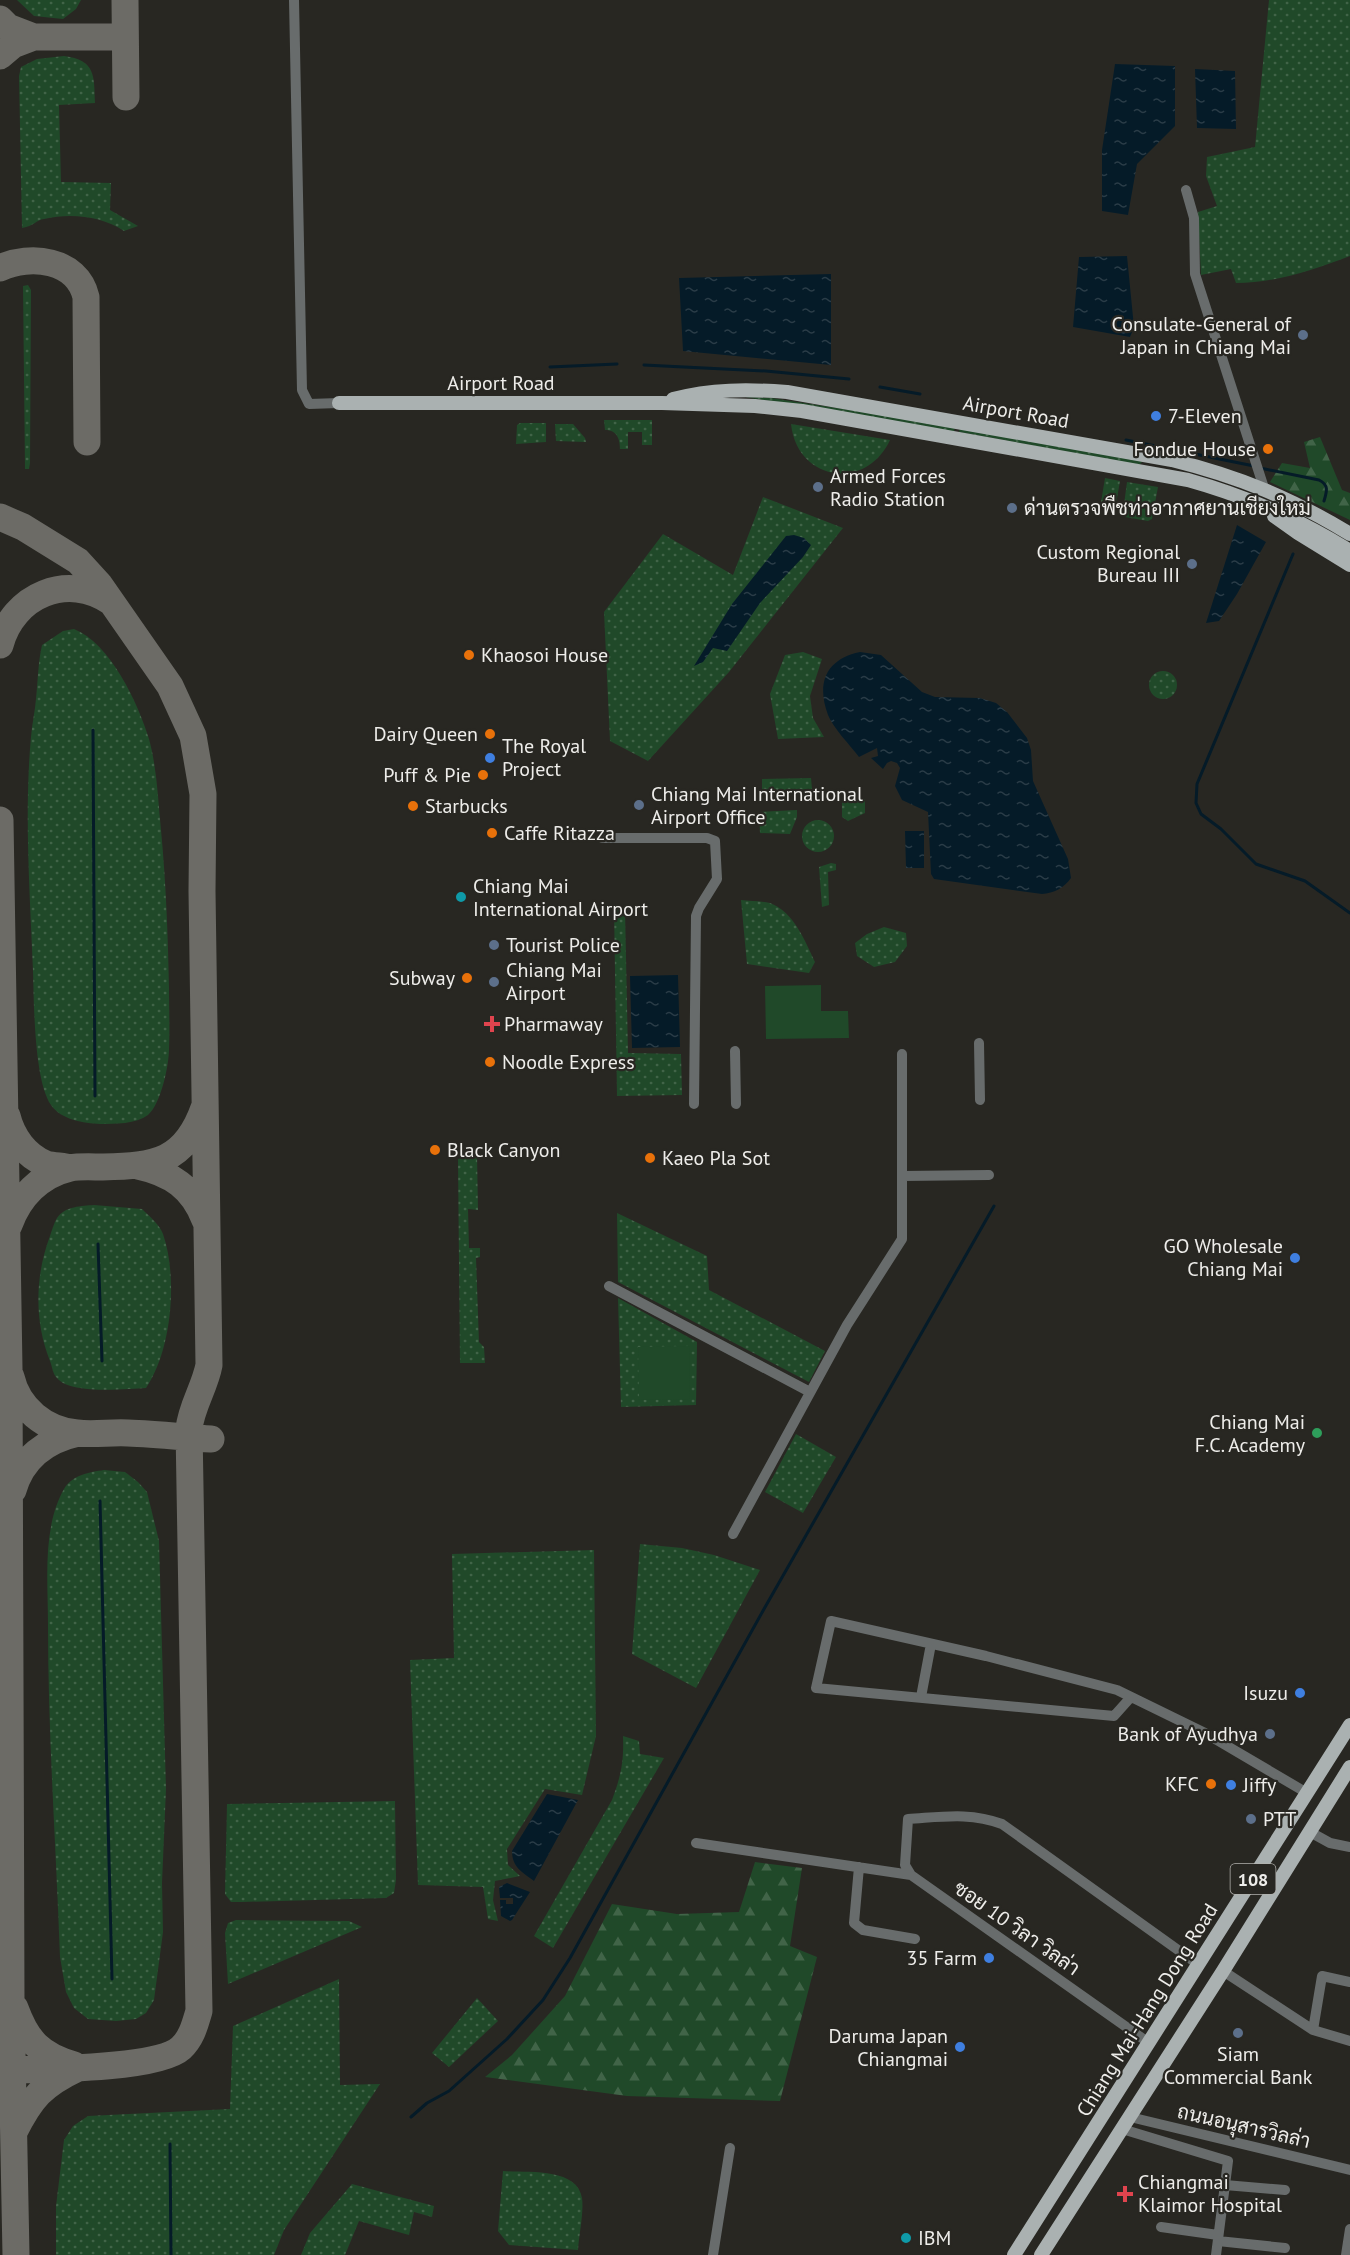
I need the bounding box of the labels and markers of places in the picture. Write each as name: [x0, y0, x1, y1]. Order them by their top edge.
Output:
place label: Consulate-General of Japan in Chiang Mai: [1111, 311, 1293, 360]
marker: Consulate-General of Japan in Chiang Mai: [1296, 328, 1310, 342]
place label: 7-Eleven: [1168, 403, 1242, 429]
marker: 7-Eleven: [1149, 409, 1163, 423]
place label: Fondue House: [1133, 436, 1256, 462]
marker: Fondue House: [1261, 442, 1275, 456]
place label: Armed Forces Radio Station: [830, 463, 946, 512]
marker: Armed Forces Radio Station: [811, 480, 825, 494]
place label: ด่านตรวจพืชท่าอากาศยานเชียงใหม่: [1024, 494, 1311, 521]
marker: ด่านตรวจพืชท่าอากาศยานเชียงใหม่: [1005, 501, 1019, 515]
place label: Custom Regional Bureau III: [1036, 539, 1180, 588]
marker: Custom Regional Bureau III: [1185, 557, 1199, 571]
place label: Khaosoi House: [481, 642, 608, 668]
marker: Khaosoi House: [462, 648, 476, 662]
place label: Dairy Queen: [373, 721, 478, 747]
marker: Dairy Queen: [483, 727, 497, 741]
place label: The Royal Project: [502, 733, 586, 782]
marker: The Royal Project: [483, 751, 497, 765]
place label: Puff & Pie: [383, 762, 471, 788]
marker: Puff & Pie: [476, 768, 490, 782]
place label: Chiang Mai International Airport Office: [651, 781, 863, 830]
place label: Starbucks: [425, 793, 508, 819]
marker: Chiang Mai International Airport Office: [632, 798, 646, 812]
marker: Starbucks: [406, 799, 420, 813]
place label: Caffe Ritazza: [504, 820, 615, 846]
marker: Caffe Ritazza: [485, 826, 499, 840]
place label: Chiang Mai International Airport: [473, 873, 648, 922]
marker: Chiang Mai International Airport: [454, 890, 468, 904]
place label: Tourist Police: [506, 932, 620, 958]
marker: Tourist Police: [487, 938, 501, 952]
place label: Chiang Mai Airport: [506, 957, 602, 1006]
place label: Subway: [389, 965, 456, 991]
marker: Subway: [460, 971, 474, 985]
marker: Chiang Mai Airport: [487, 975, 501, 989]
place label: Pharmaway: [504, 1011, 604, 1037]
marker: Pharmaway: [485, 1017, 499, 1031]
place label: Noodle Express: [502, 1049, 635, 1075]
marker: Noodle Express: [483, 1055, 497, 1069]
place label: Black Canyon: [447, 1137, 560, 1163]
marker: Black Canyon: [428, 1143, 442, 1157]
place label: Kaeo Pla Sot: [662, 1145, 770, 1171]
marker: Kaeo Pla Sot: [643, 1151, 657, 1165]
place label: GO Wholesale Chiang Mai: [1164, 1233, 1283, 1282]
marker: GO Wholesale Chiang Mai: [1288, 1251, 1302, 1265]
place label: Chiang Mai F.C. Academy: [1195, 1409, 1306, 1458]
marker: Chiang Mai F.C. Academy: [1310, 1426, 1324, 1440]
place label: Isuzu: [1243, 1680, 1288, 1706]
marker: Isuzu: [1293, 1686, 1307, 1700]
place label: Bank of Ayudhya: [1118, 1721, 1258, 1747]
marker: Bank of Ayudhya: [1263, 1727, 1277, 1741]
place label: KFC: [1165, 1771, 1199, 1797]
place label: Jiffy: [1242, 1772, 1277, 1798]
marker: KFC: [1204, 1777, 1218, 1791]
marker: Jiffy: [1224, 1778, 1238, 1792]
place label: PTT: [1263, 1806, 1296, 1832]
marker: PTT: [1244, 1812, 1258, 1826]
place label: 35 Farm: [907, 1945, 977, 1971]
marker: 35 Farm: [982, 1951, 996, 1965]
place label: Daruma Japan Chiangmai: [829, 2023, 948, 2072]
marker: Siam Commercial Bank: [1231, 2026, 1245, 2040]
marker: Daruma Japan Chiangmai: [953, 2040, 967, 2054]
place label: Siam Commercial Bank: [1164, 2041, 1313, 2090]
place label: Chiangmai Klaimor Hospital: [1138, 2169, 1282, 2218]
marker: Chiangmai Klaimor Hospital: [1116, 2185, 1134, 2203]
place label: IBM: [918, 2225, 951, 2251]
marker: IBM: [899, 2231, 913, 2245]

